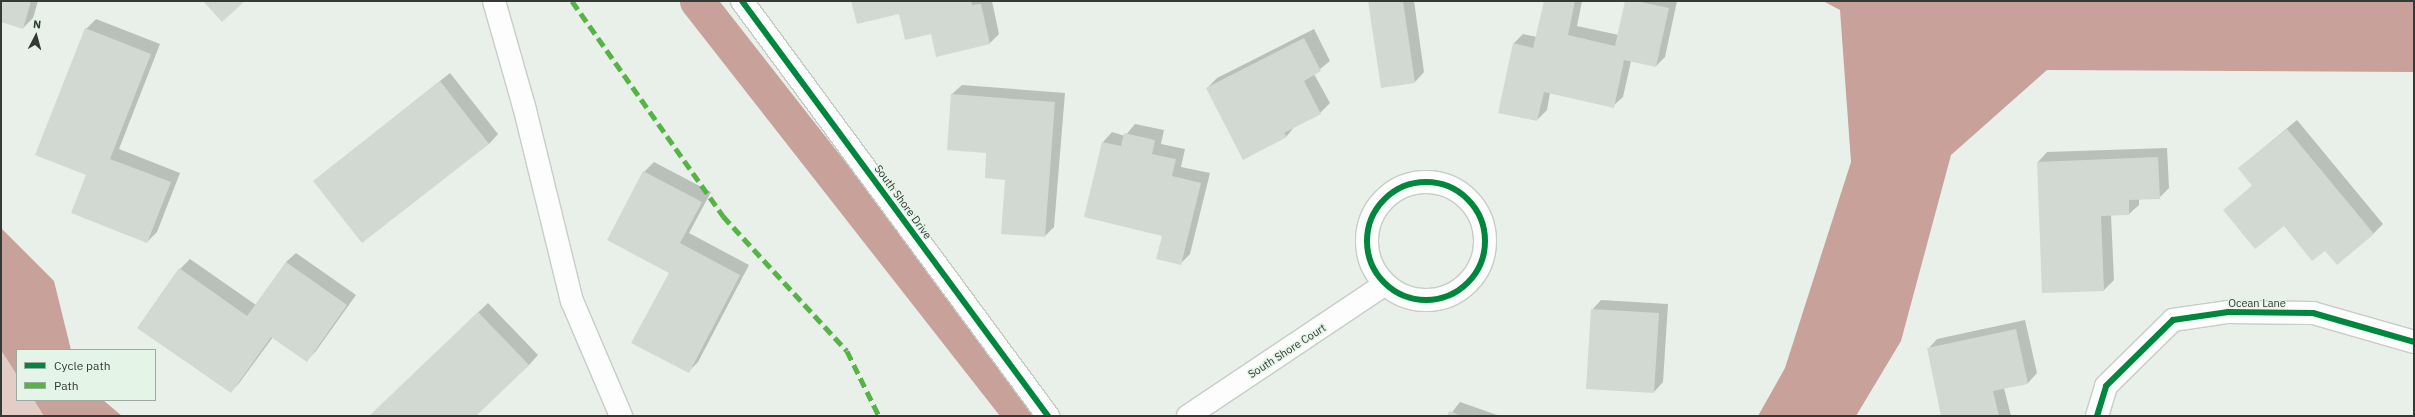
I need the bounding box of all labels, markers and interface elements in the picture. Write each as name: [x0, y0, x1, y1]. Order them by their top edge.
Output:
north arrow: [16, 16, 56, 56]
text: N: [33, 17, 42, 31]
street label: South Shore Drive: [872, 162, 934, 242]
street label: Ocean Lane: [2228, 296, 2286, 310]
street label: South Shore Court: [1246, 321, 1328, 381]
legend: [16, 349, 156, 401]
text: Cycle path: [54, 358, 111, 373]
text: Path: [54, 378, 79, 393]

